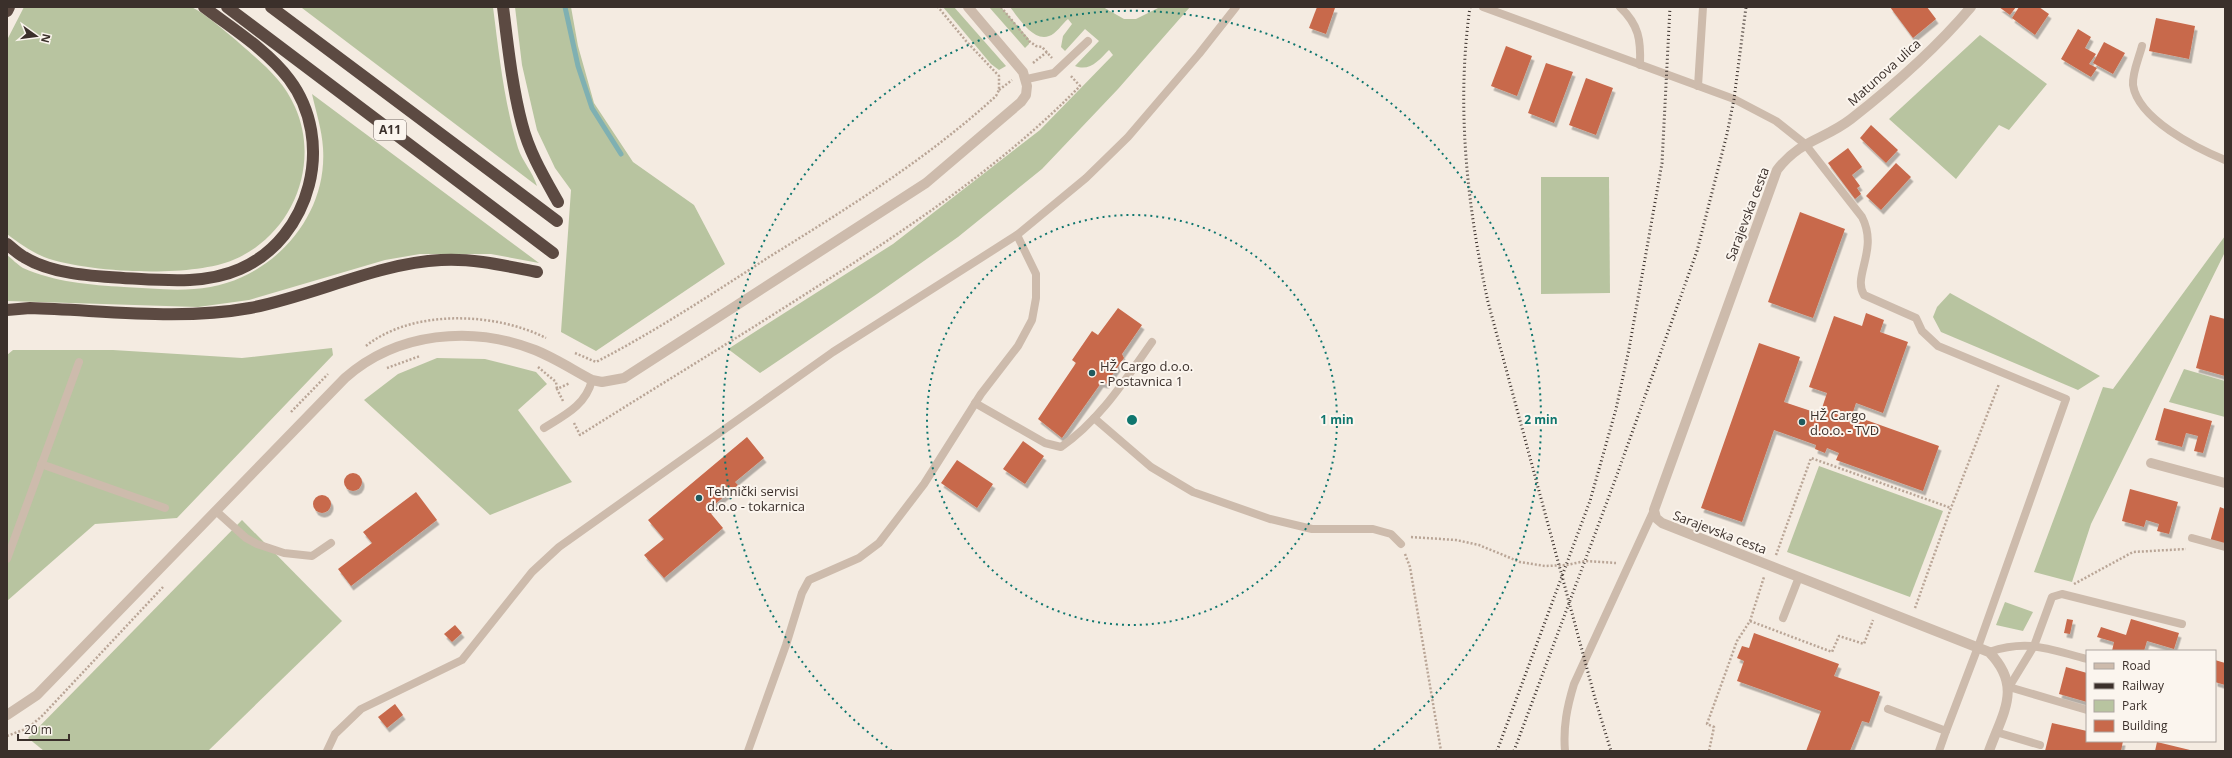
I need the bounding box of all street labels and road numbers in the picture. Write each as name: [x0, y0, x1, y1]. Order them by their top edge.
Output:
street label: Matunova ulica: [1844, 34, 1924, 110]
road number: A11: [374, 120, 406, 140]
street label: Sarajevska cesta: [1721, 164, 1773, 264]
street label: Sarajevska cesta: [1670, 506, 1770, 558]

